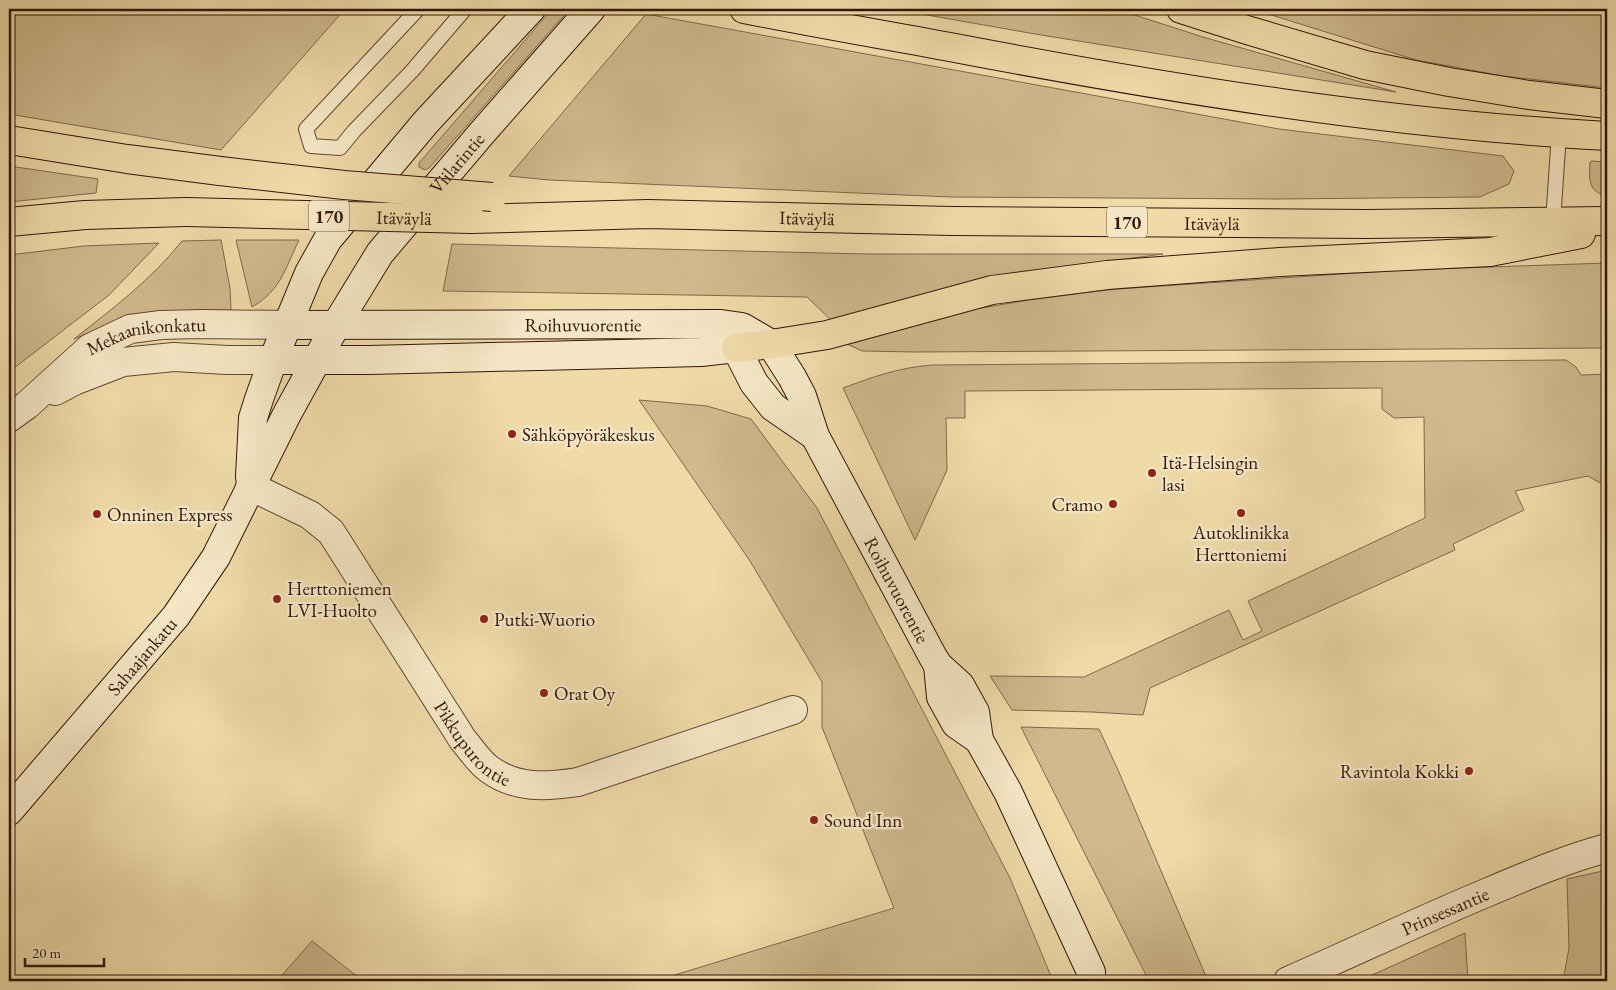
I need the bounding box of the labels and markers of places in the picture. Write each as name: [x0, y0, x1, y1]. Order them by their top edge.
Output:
place label: Sähköpyöräkeskus: [522, 422, 655, 447]
marker: Sähköpyöräkeskus: [506, 428, 518, 440]
place label: Itä-Helsingin lasi: [1162, 450, 1258, 497]
marker: Itä-Helsingin lasi: [1146, 467, 1158, 479]
place label: Cramo: [1051, 492, 1103, 517]
marker: Cramo: [1107, 498, 1119, 510]
place label: Onninen Express: [107, 502, 232, 527]
marker: Autoklinikka Herttoniemi: [1235, 507, 1247, 519]
marker: Onninen Express: [91, 508, 103, 520]
place label: Autoklinikka Herttoniemi: [1192, 520, 1290, 567]
place label: Herttoniemen LVI-Huolto: [287, 576, 392, 623]
marker: Herttoniemen LVI-Huolto: [271, 593, 283, 605]
place label: Putki-Wuorio: [494, 607, 595, 632]
marker: Putki-Wuorio: [478, 613, 490, 625]
place label: Orat Oy: [554, 681, 616, 706]
marker: Orat Oy: [538, 687, 550, 699]
place label: Ravintola Kokki: [1340, 759, 1459, 784]
marker: Ravintola Kokki: [1463, 765, 1475, 777]
place label: Sound Inn: [824, 808, 902, 833]
marker: Sound Inn: [808, 814, 820, 826]

